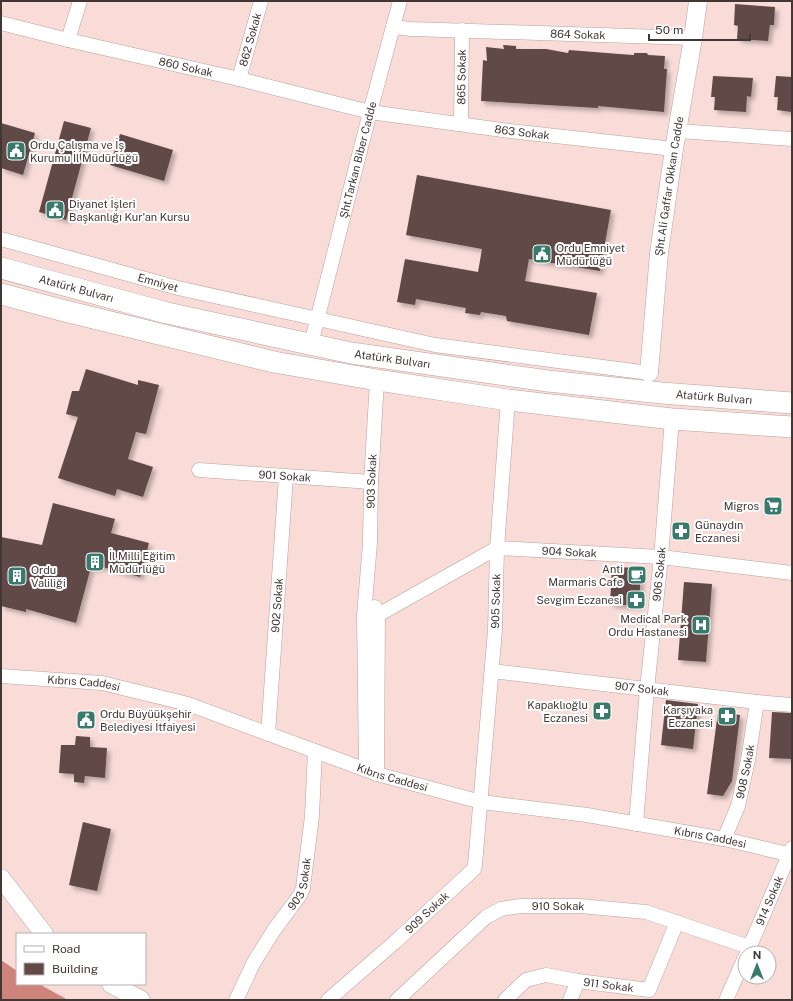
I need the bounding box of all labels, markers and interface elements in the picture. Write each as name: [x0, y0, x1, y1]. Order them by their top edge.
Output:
street label: 862 Sokak: [237, 11, 263, 68]
scale bar: [649, 16, 750, 42]
text: 50 m: [655, 23, 683, 37]
street label: 864 Sokak: [550, 27, 606, 41]
street label: 865 Sokak: [455, 49, 468, 105]
street label: 860 Sokak: [158, 55, 214, 79]
street label: Şht.Tarkan Biber Cadde: [337, 100, 379, 220]
street label: Şht.Ali Gaffar Okkan Cadde: [653, 115, 685, 257]
street label: 863 Sokak: [494, 123, 550, 141]
place label: Ordu Çalışma ve İş Kurumu İl Müdürlüğü: [30, 138, 138, 164]
public building icon: Ordu Çalışma ve İş Kurumu İl Müdürlüğü: [5, 140, 27, 162]
place label: Diyanet İşleri Başkanlığı Kur'an Kursu: [69, 197, 190, 224]
public building icon: Diyanet İşleri Başkanlığı Kur'an Kursu: [44, 199, 66, 221]
place label: Ordu Emniyet Müdürlüğü: [556, 242, 625, 267]
public building icon: Ordu Emniyet Müdürlüğü: [531, 243, 553, 265]
street label: Emniyet: [137, 271, 180, 294]
street label: Atatürk Bulvarı: [38, 273, 115, 304]
street label: Atatürk Bulvarı: [353, 348, 431, 370]
street label: Atatürk Bulvarı: [675, 388, 753, 406]
street label: 903 Sokak: [365, 453, 379, 509]
street label: 901 Sokak: [258, 468, 311, 484]
supermarket icon: Migros: [762, 495, 784, 517]
place label: Migros: [724, 500, 759, 512]
place label: Günaydın Eczanesi: [695, 519, 743, 544]
pharmacy icon: Günaydın Eczanesi: [670, 520, 692, 542]
street label: 904 Sokak: [542, 544, 597, 559]
street label: 906 Sokak: [650, 546, 668, 602]
place label: İl Milli Eğitim Müdürlüğü: [109, 549, 175, 575]
building icon: İl Milli Eğitim Müdürlüğü: [84, 551, 106, 573]
place label: Anti Marmaris Cafe: [548, 563, 623, 588]
place label: Ordu Valiliği: [31, 564, 66, 589]
cafe icon: Anti Marmaris Cafe: [626, 564, 648, 586]
building icon: Ordu Valiliği: [6, 565, 28, 587]
street label: 905 Sokak: [489, 573, 502, 629]
street label: 902 Sokak: [269, 578, 285, 633]
pharmacy icon: Sevgim Eczanesi: [625, 589, 647, 611]
place label: Sevgim Eczanesi: [536, 594, 622, 606]
place label: Medical Park Ordu Hastanesi: [608, 613, 687, 638]
hospital icon: Medical Park Ordu Hastanesi: [690, 614, 712, 636]
street label: Kıbrıs Caddesi: [47, 673, 121, 693]
street label: 907 Sokak: [614, 679, 670, 698]
place label: Kapaklıoğlu Eczanesi: [527, 699, 588, 724]
pharmacy icon: Kapaklıoğlu Eczanesi: [591, 700, 613, 722]
place label: Karşıyaka Eczanesi: [663, 704, 713, 729]
pharmacy icon: Karşıyaka Eczanesi: [716, 705, 738, 727]
place label: Ordu Büyüükşehir Belediyesi İtfaiyesi: [100, 708, 196, 733]
public building icon: Ordu Büyüükşehir Belediyesi İtfaiyesi: [75, 709, 97, 731]
street label: 908 Sokak: [734, 744, 756, 800]
street label: Kıbrıs Caddesi: [355, 761, 429, 793]
street label: Kıbrıs Caddesi: [673, 824, 747, 850]
street label: 903 Sokak: [285, 857, 313, 912]
street label: 914 Sokak: [754, 874, 785, 927]
street label: 909 Sokak: [403, 889, 451, 936]
street label: 910 Sokak: [532, 900, 585, 912]
legend: [16, 933, 146, 985]
text: Road: [52, 942, 80, 956]
north arrow: [737, 945, 777, 985]
text: N: [753, 949, 761, 961]
text: Building: [52, 962, 98, 976]
street label: 911 Sokak: [583, 976, 634, 994]

